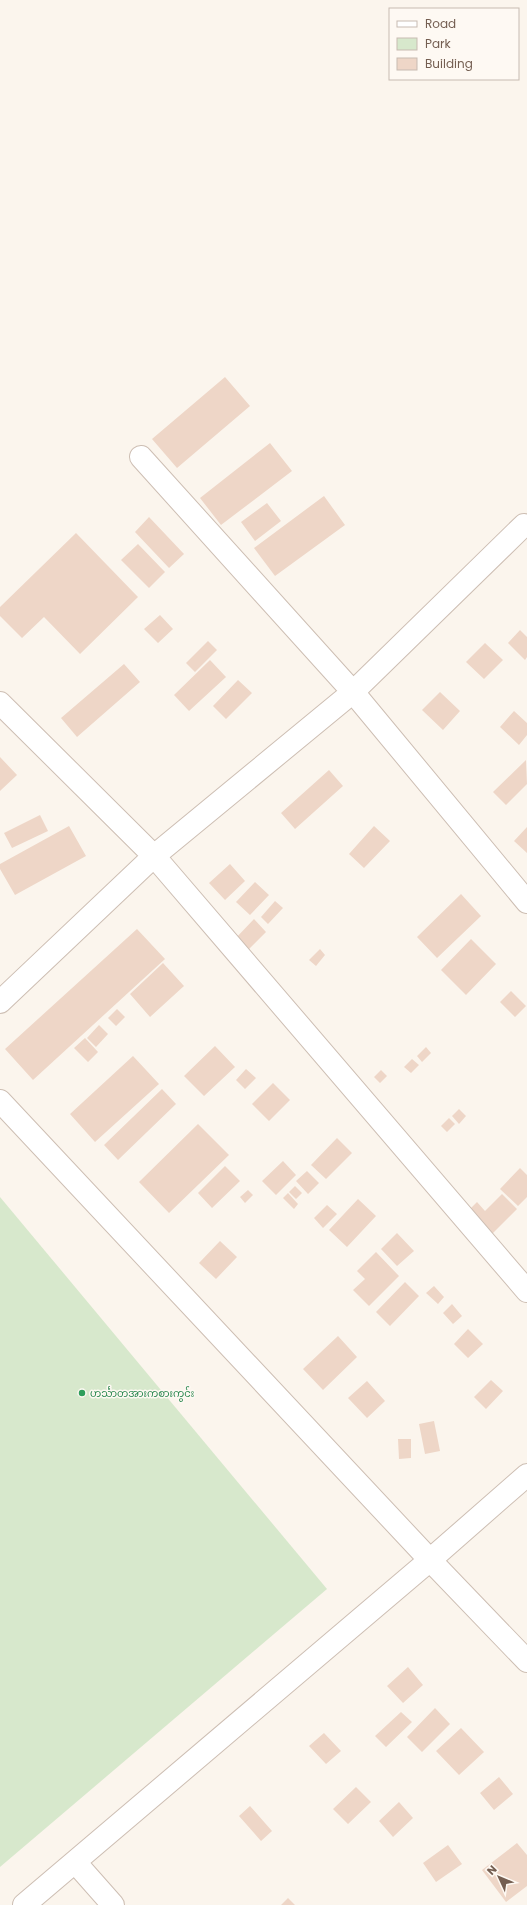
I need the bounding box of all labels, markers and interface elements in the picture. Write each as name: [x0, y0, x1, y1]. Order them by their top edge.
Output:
legend: [389, 8, 519, 80]
text: Road: [425, 15, 456, 32]
text: Park: [425, 35, 452, 52]
text: Building: [425, 55, 473, 72]
place label: ဟင်္သာတအားကစားကွင်း: [90, 1386, 194, 1402]
marker: ဟင်္သာတအားကစားကွင်း: [77, 1388, 87, 1398]
north arrow: [479, 1857, 519, 1897]
text: N: [483, 1862, 500, 1879]

